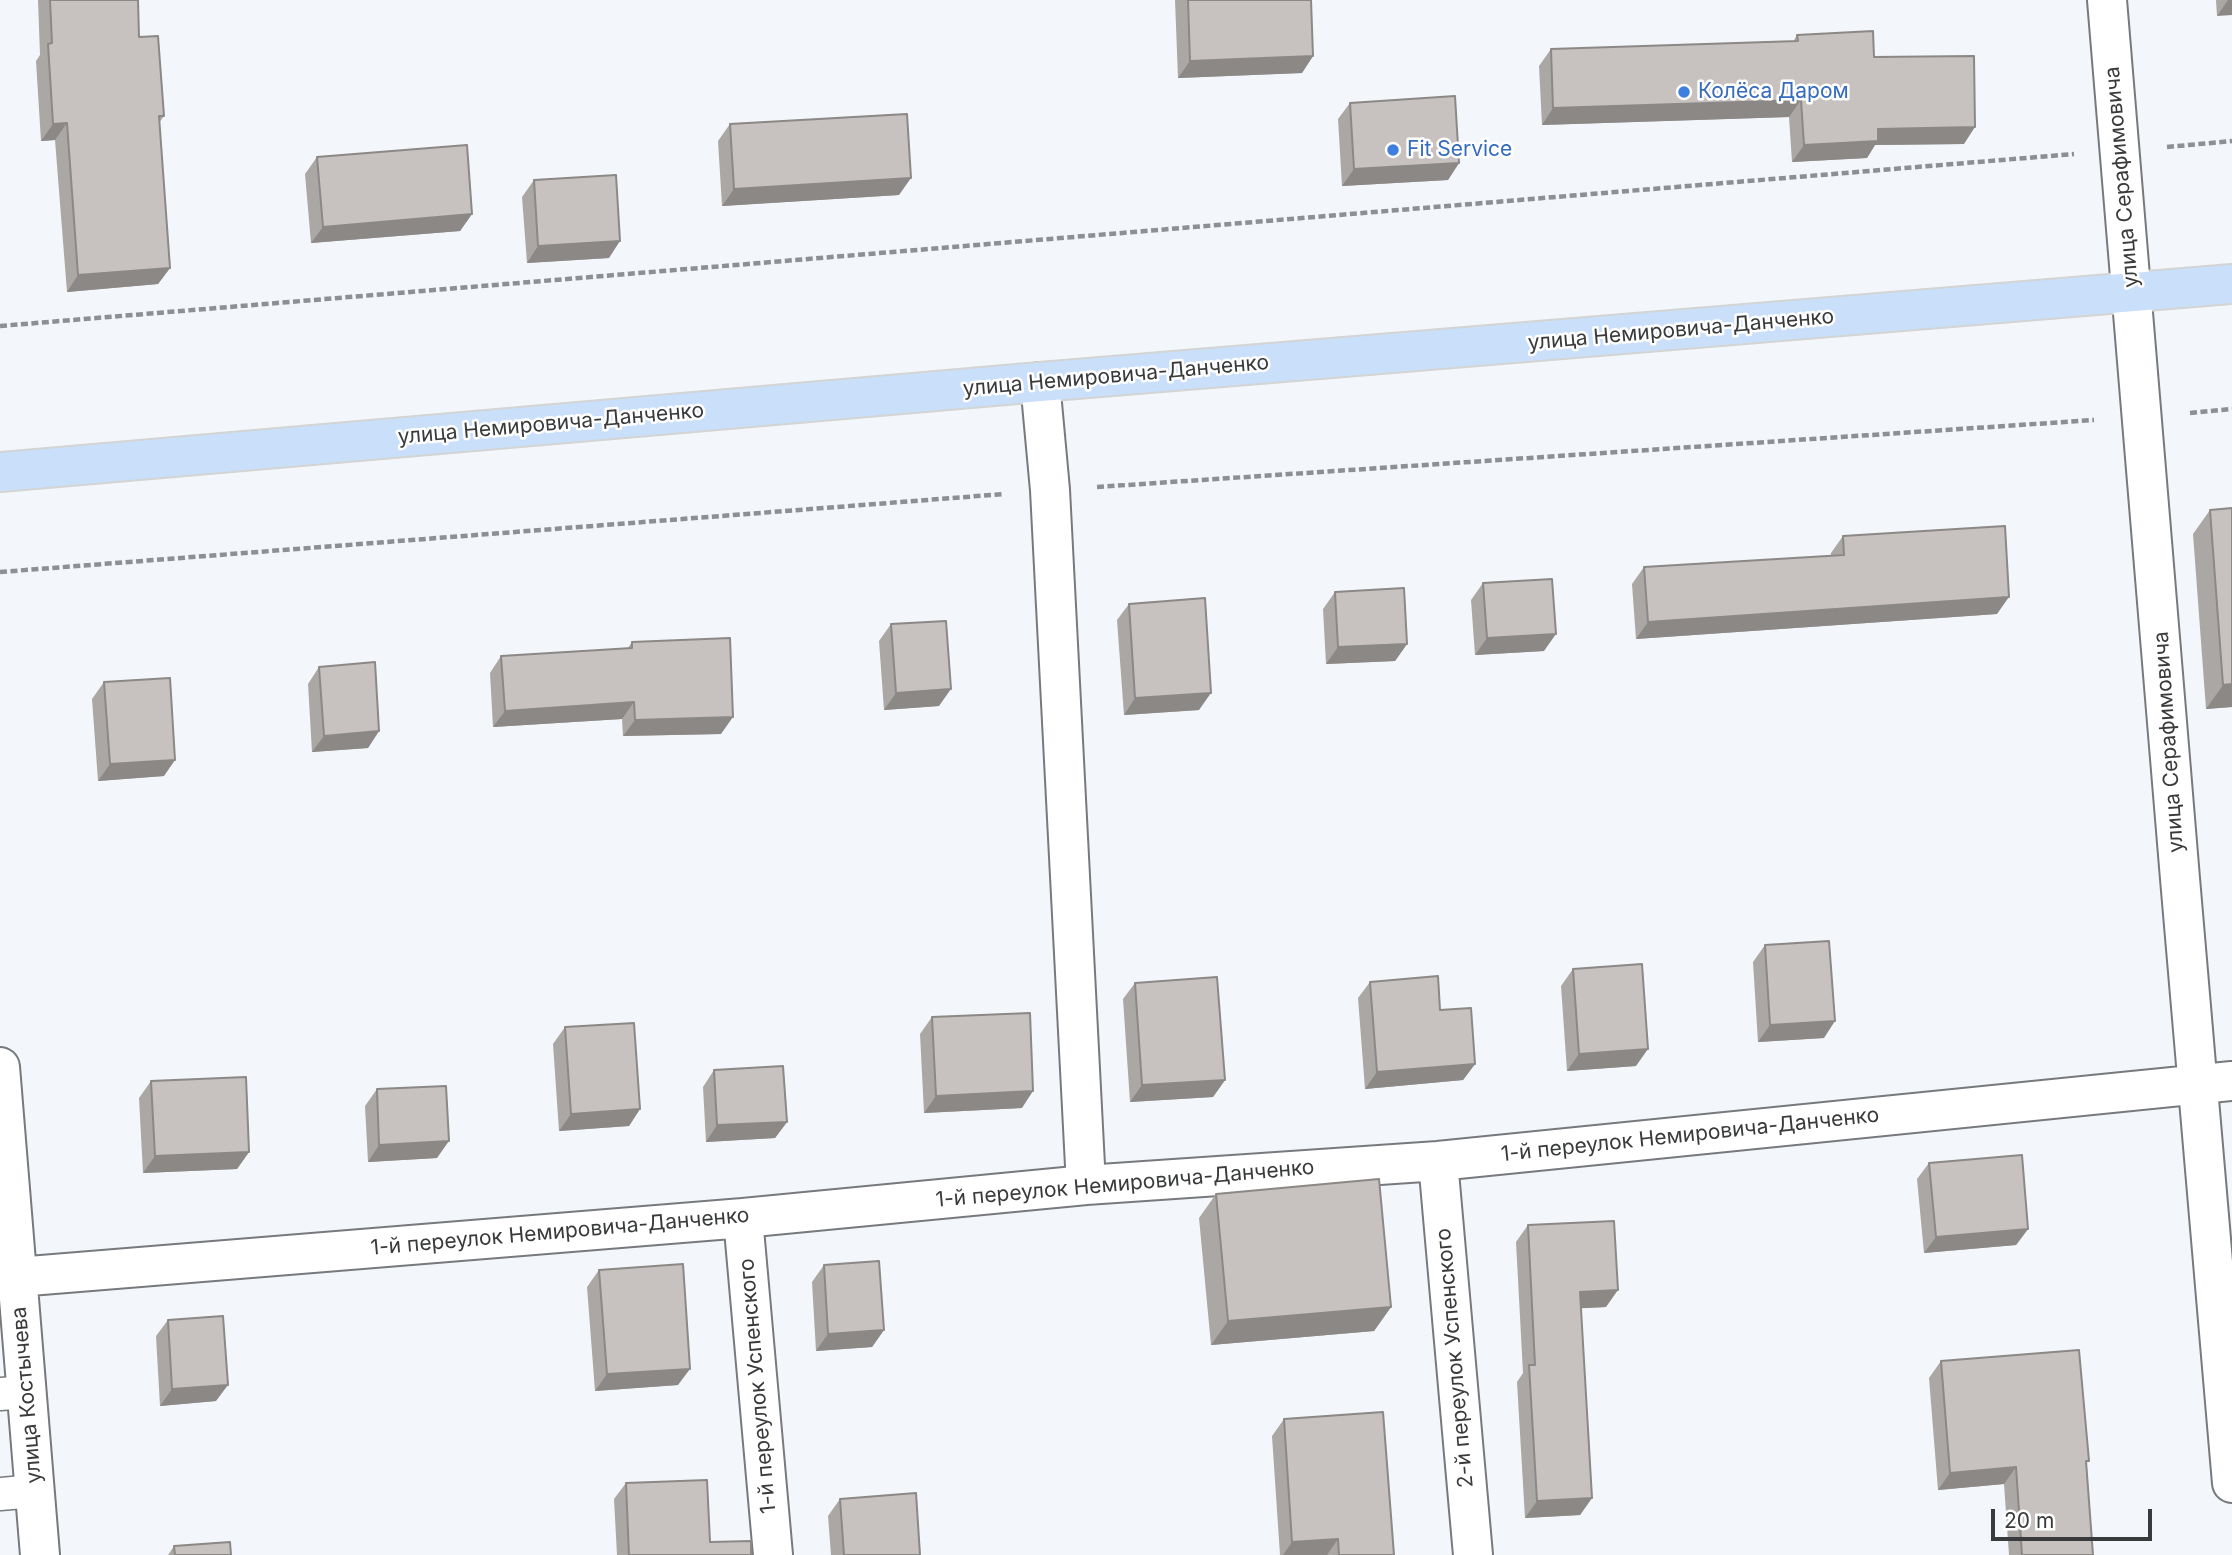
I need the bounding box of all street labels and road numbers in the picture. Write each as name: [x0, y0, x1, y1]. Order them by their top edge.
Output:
street label: улица Серафимовича: [2100, 65, 2144, 289]
street label: улица Немировича-Данченко: [1527, 304, 1835, 356]
street label: улица Немировича-Данченко: [962, 350, 1270, 402]
street label: улица Немировича-Данченко: [397, 398, 705, 450]
street label: улица Серафимовича: [2149, 630, 2189, 854]
street label: 1-й переулок Немировича-Данченко: [1500, 1103, 1880, 1167]
street label: 1-й переулок Немировича-Данченко: [935, 1155, 1315, 1213]
street label: 1-й переулок Немировича-Данченко: [370, 1203, 750, 1261]
street label: 2-й переулок Успенского: [1431, 1227, 1479, 1489]
street label: 1-й переулок Успенского: [734, 1257, 782, 1515]
street label: улица Костычева: [7, 1306, 47, 1484]

